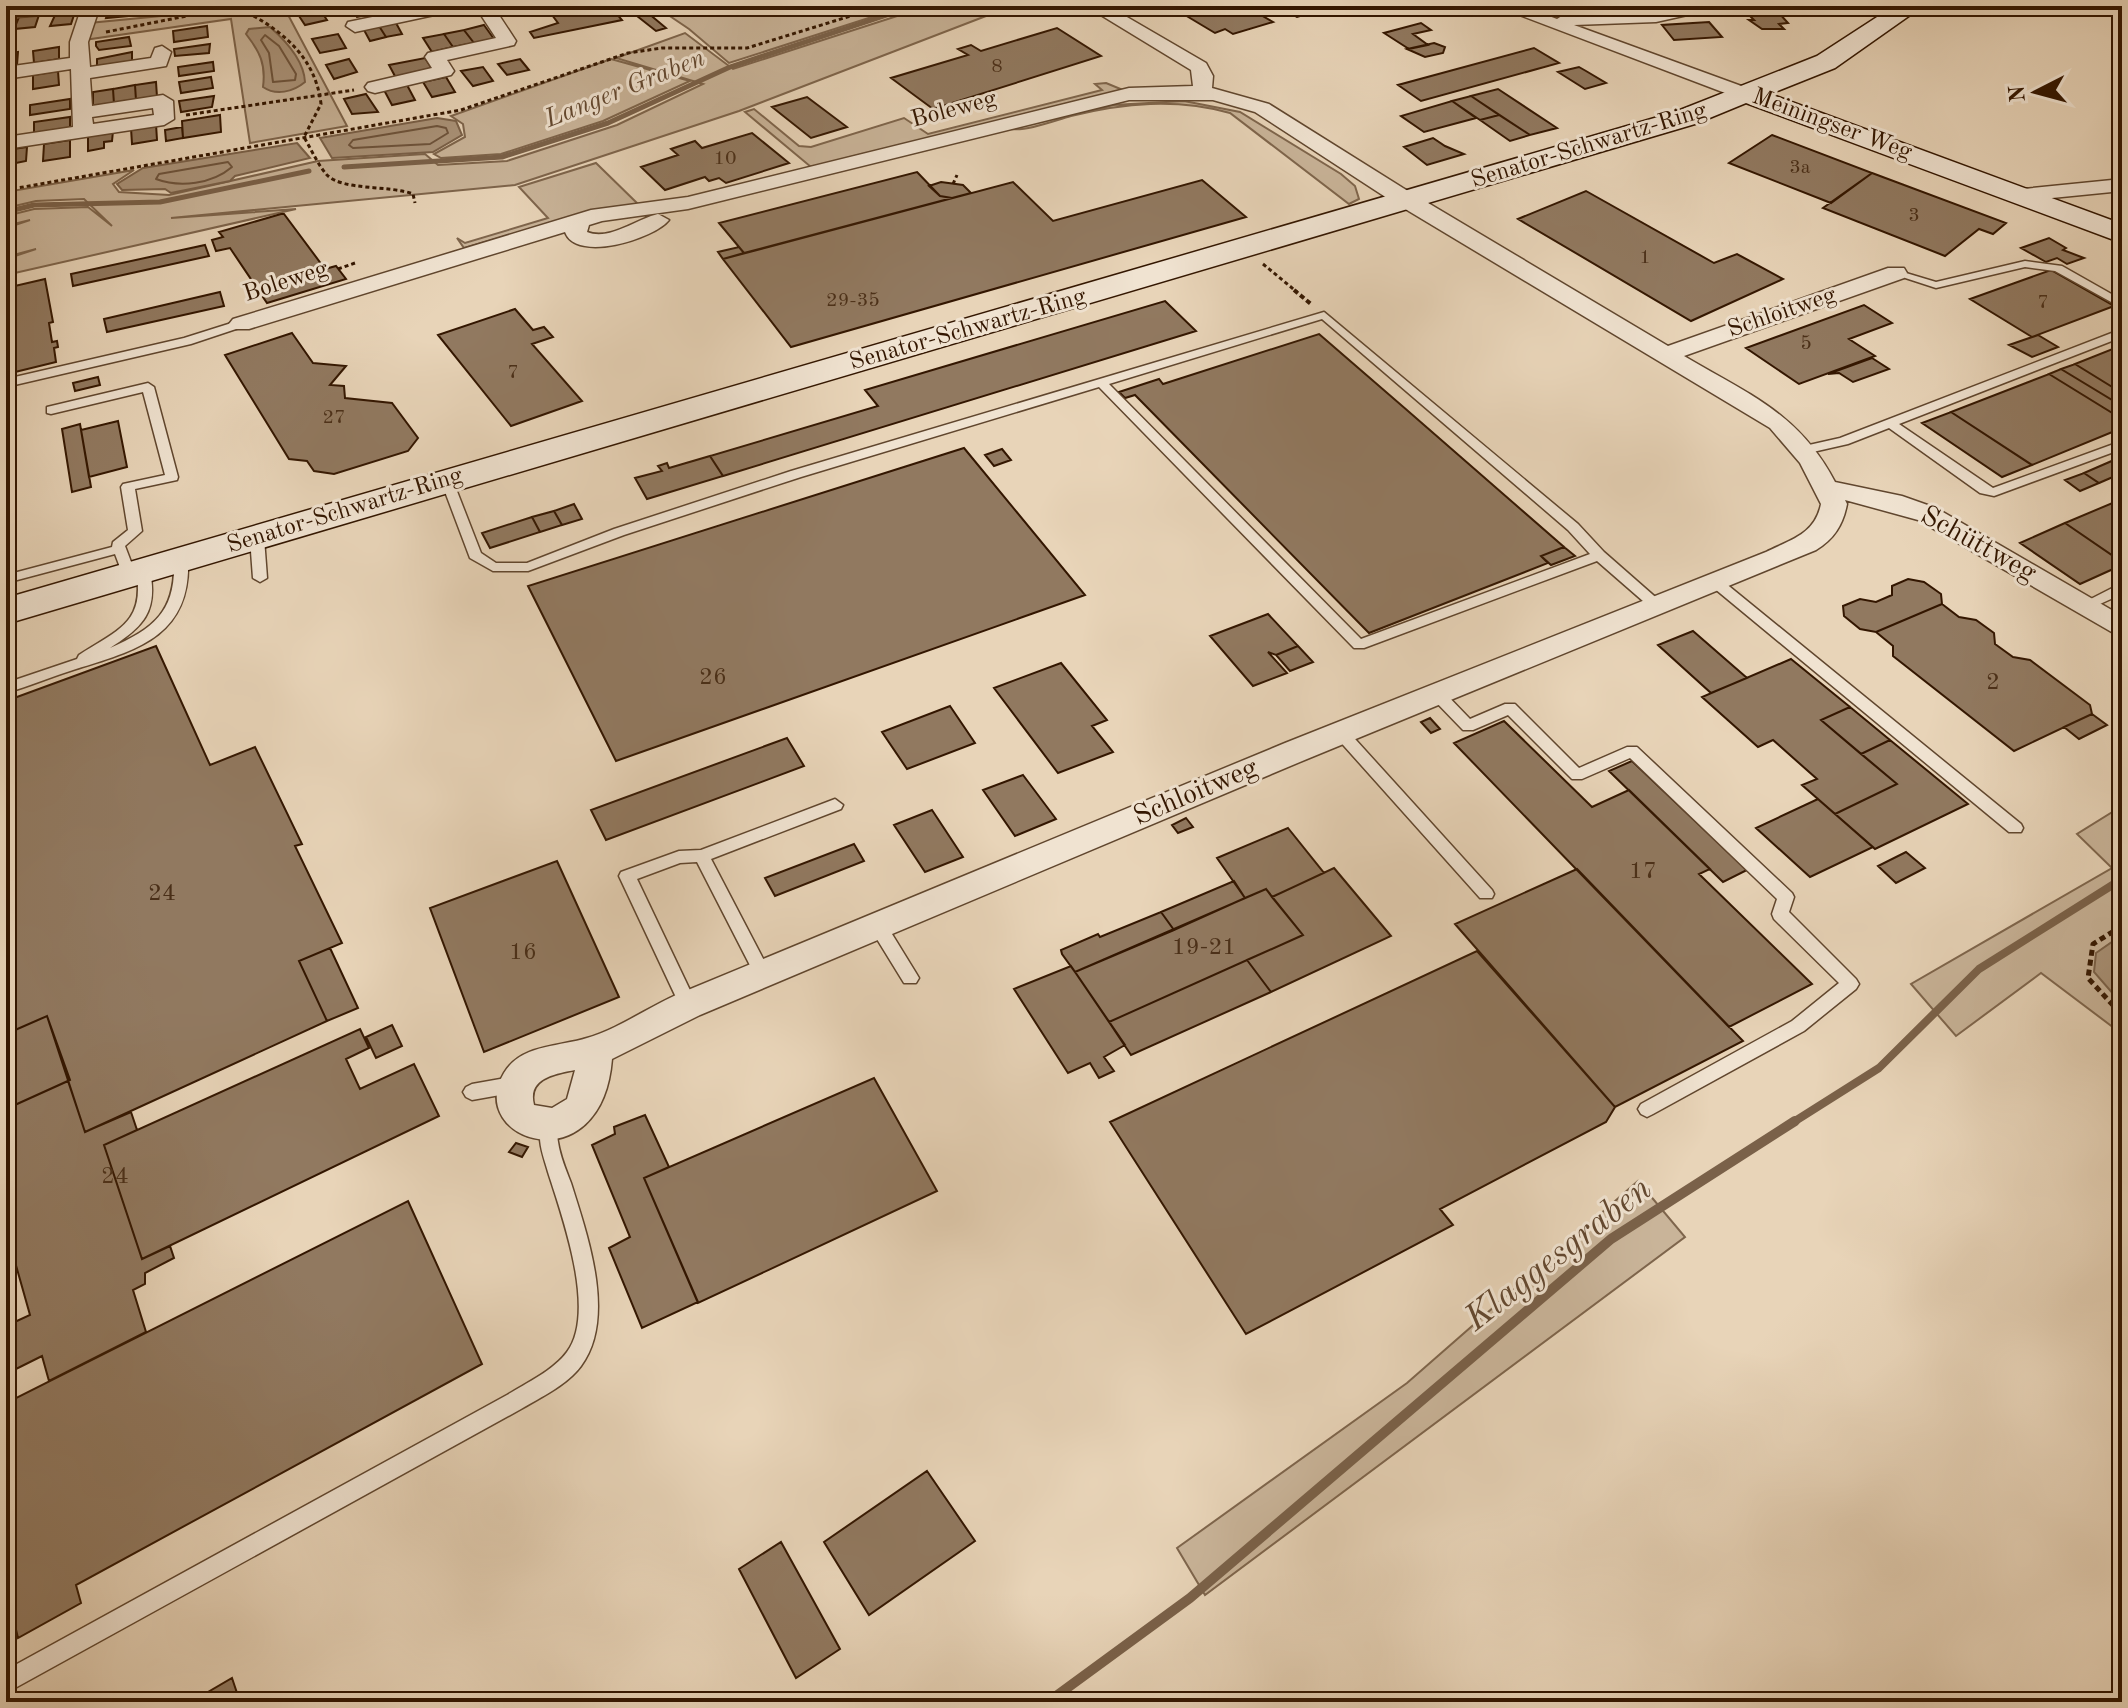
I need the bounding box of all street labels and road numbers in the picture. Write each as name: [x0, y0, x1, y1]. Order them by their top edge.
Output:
street label: Meiningser Weg: [1749, 85, 1915, 165]
street label: Boleweg: [909, 87, 999, 133]
street label: Senator-Schwartz-Ring: [1468, 99, 1710, 193]
street label: Boleweg: [241, 257, 331, 307]
street label: Schloitweg: [1725, 283, 1839, 343]
street label: Senator-Schwartz-Ring: [847, 285, 1089, 375]
street label: Senator-Schwartz-Ring: [224, 464, 466, 558]
street label: Schüttweg: [1915, 502, 2041, 588]
street label: Schloitweg: [1130, 754, 1262, 832]

